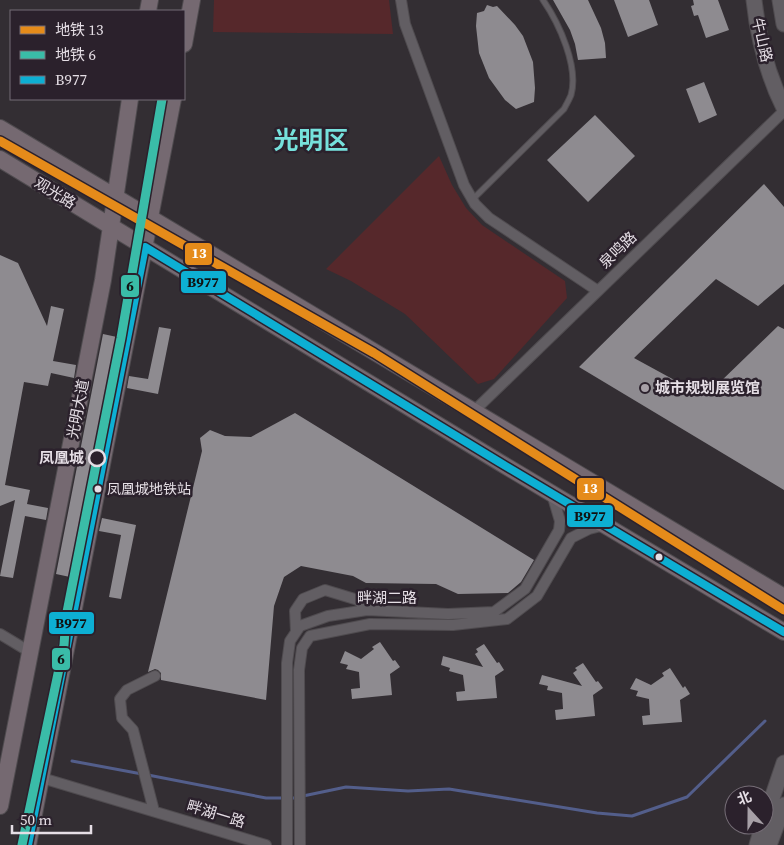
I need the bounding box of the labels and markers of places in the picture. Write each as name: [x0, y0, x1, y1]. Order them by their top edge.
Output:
place label: 城市规划展览馆: [655, 377, 760, 398]
marker: 城市规划展览馆: [639, 382, 651, 394]
place label: 凤凰城: [39, 447, 84, 468]
marker: 凤凰城: [88, 449, 106, 467]
place label: 凤凰城地铁站: [107, 479, 191, 499]
marker: 凤凰城地铁站: [93, 484, 103, 494]
unlabelled marker: [654, 552, 664, 562]

